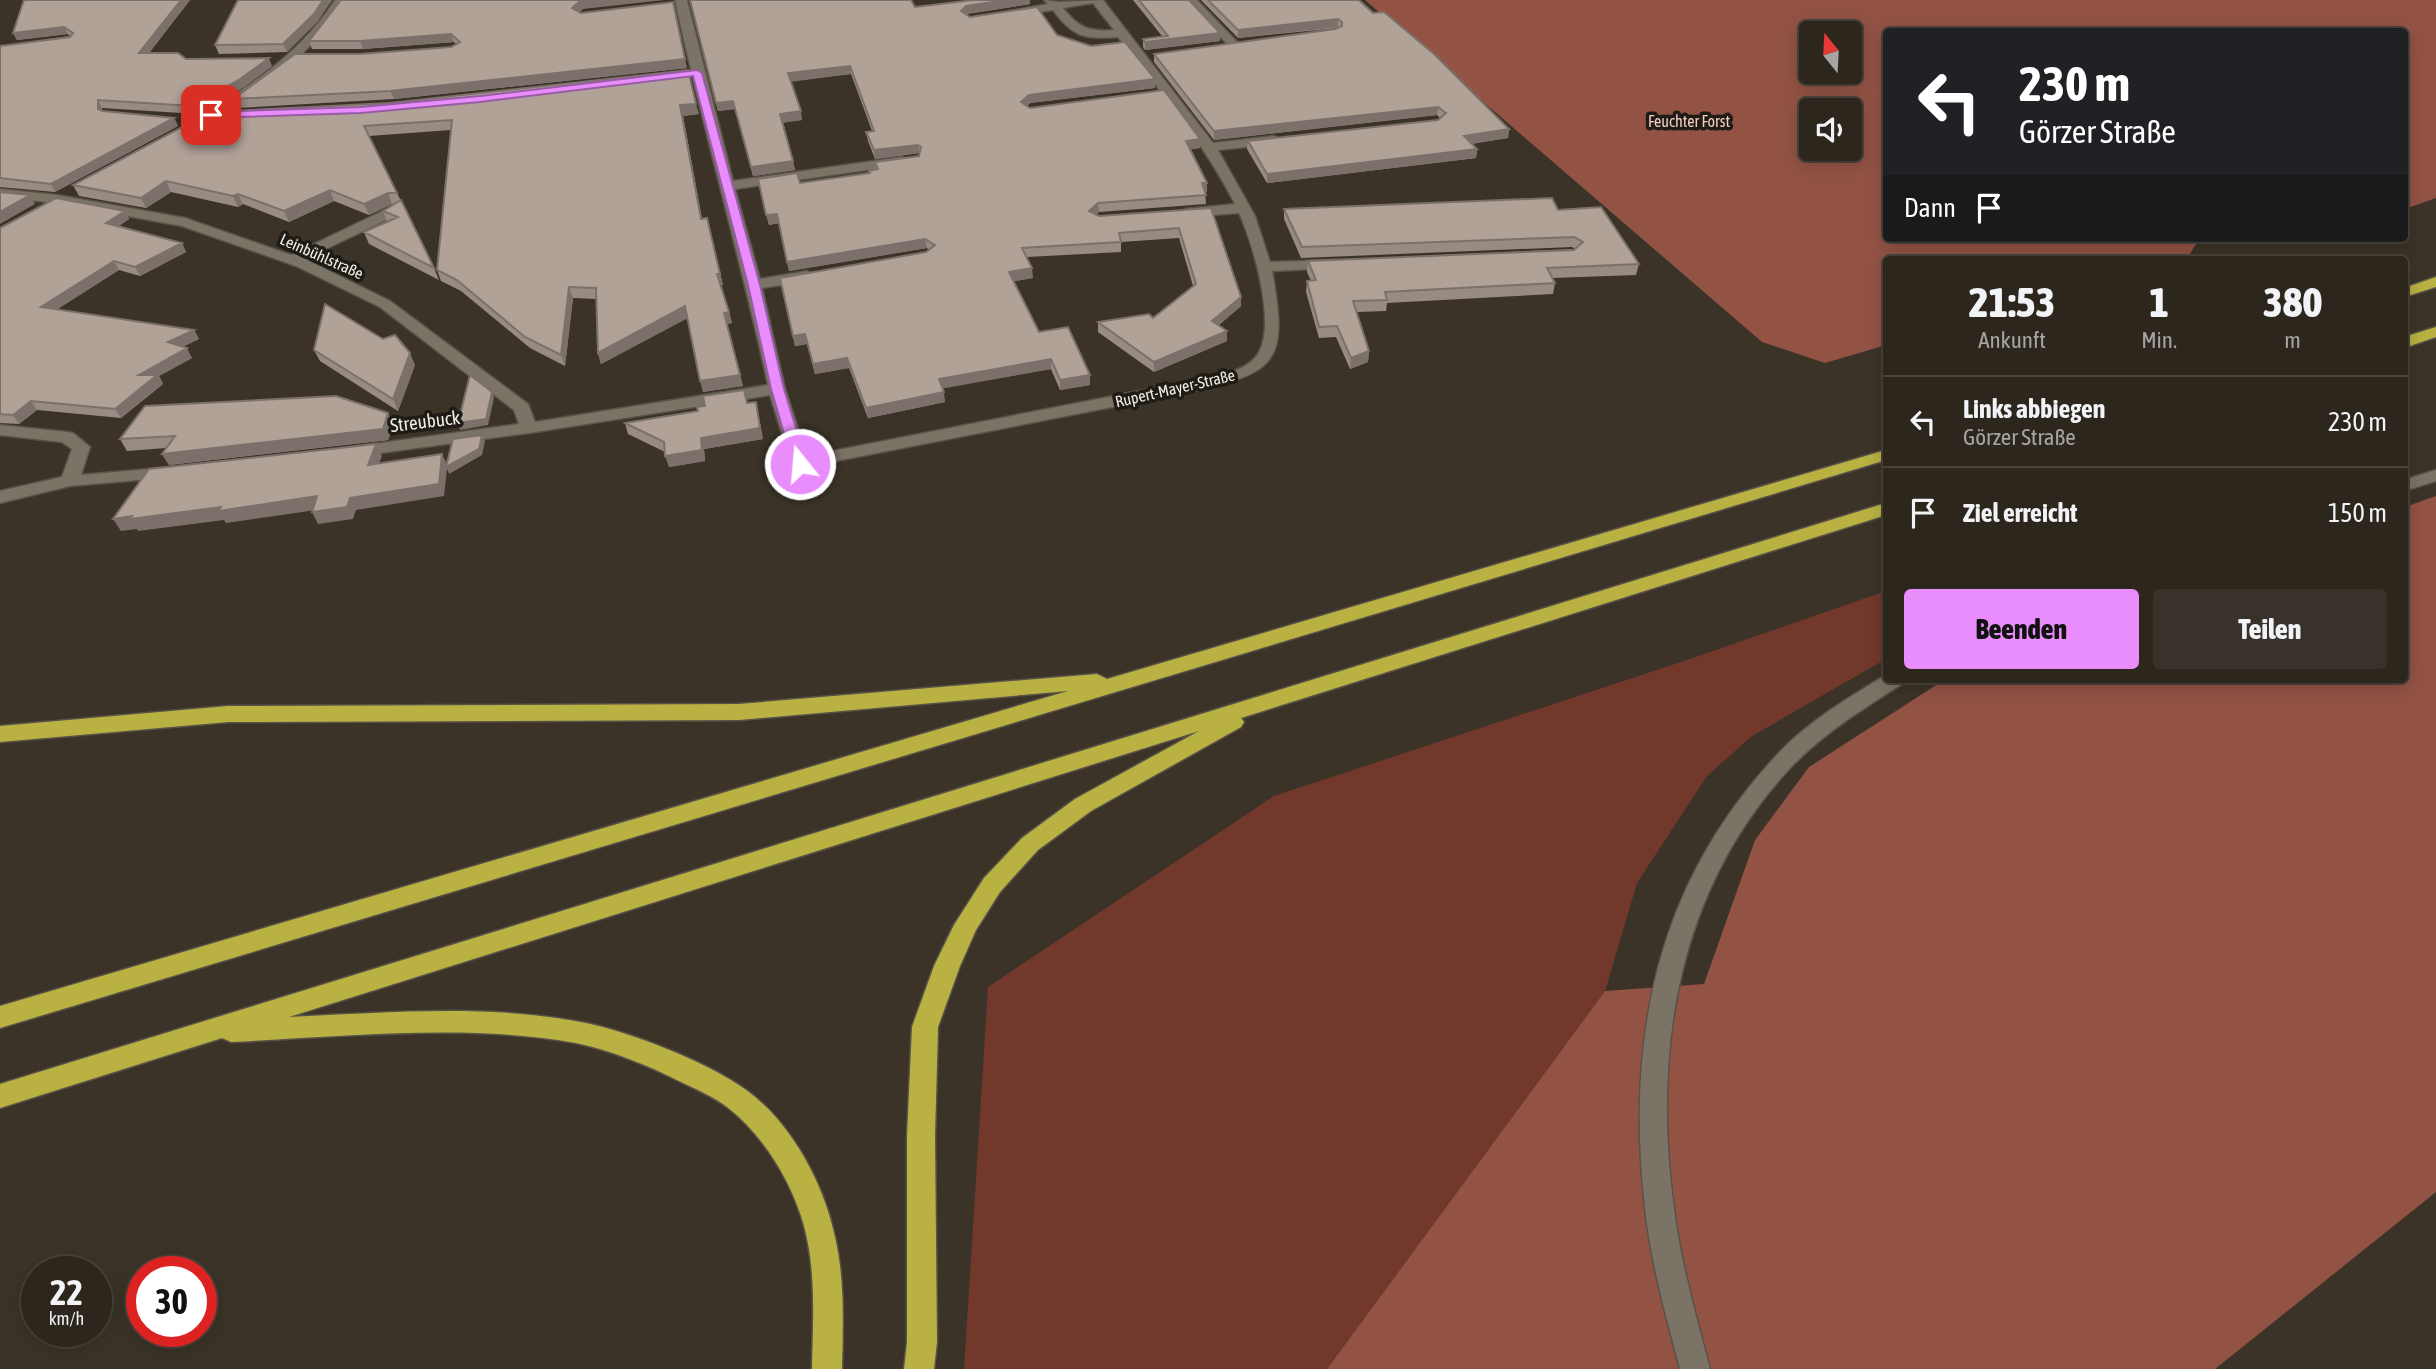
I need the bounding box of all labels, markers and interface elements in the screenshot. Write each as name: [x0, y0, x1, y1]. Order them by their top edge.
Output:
north arrow: [1799, 21, 1862, 84]
map controls: [1799, 21, 1862, 161]
text: 230 m: [2019, 55, 2130, 111]
icon: left: [1904, 56, 1995, 147]
pin: [181, 85, 241, 145]
icon: arrive: [192, 96, 230, 134]
button: sound: [1799, 98, 1862, 161]
park label: Feuchter Forst: [1648, 112, 1730, 130]
text: Görzer Straße: [2019, 113, 2176, 150]
icon: arrive: [1970, 189, 2008, 227]
text: Dann: [1904, 193, 1956, 223]
street label: Leinbühlstraße: [278, 230, 366, 282]
text: 21:53: [1969, 278, 2055, 326]
text: 1: [2149, 278, 2169, 326]
text: 380: [2263, 278, 2322, 326]
text: Ankunft: [1978, 327, 2046, 353]
text: Min.: [2141, 327, 2177, 353]
text: m: [2284, 327, 2301, 353]
street label: Rupert-Mayer-Straße: [1113, 365, 1237, 411]
text: Links abbiegen: [1963, 394, 2105, 424]
icon: left: [1904, 403, 1942, 441]
street label: Streubuck: [389, 406, 462, 436]
text: 230 m: [2328, 407, 2387, 437]
text: Görzer Straße: [1963, 424, 2076, 450]
position arrow: [763, 427, 837, 501]
icon: arrive: [1904, 494, 1942, 532]
text: Ziel erreicht: [1963, 498, 2078, 528]
text: 150 m: [2328, 498, 2387, 528]
button: Beenden: [1904, 589, 2139, 669]
button: Teilen: [2153, 589, 2387, 669]
speed limit sign: 30: [126, 1256, 217, 1347]
text: 22: [50, 1272, 83, 1312]
text: km/h: [49, 1308, 84, 1329]

